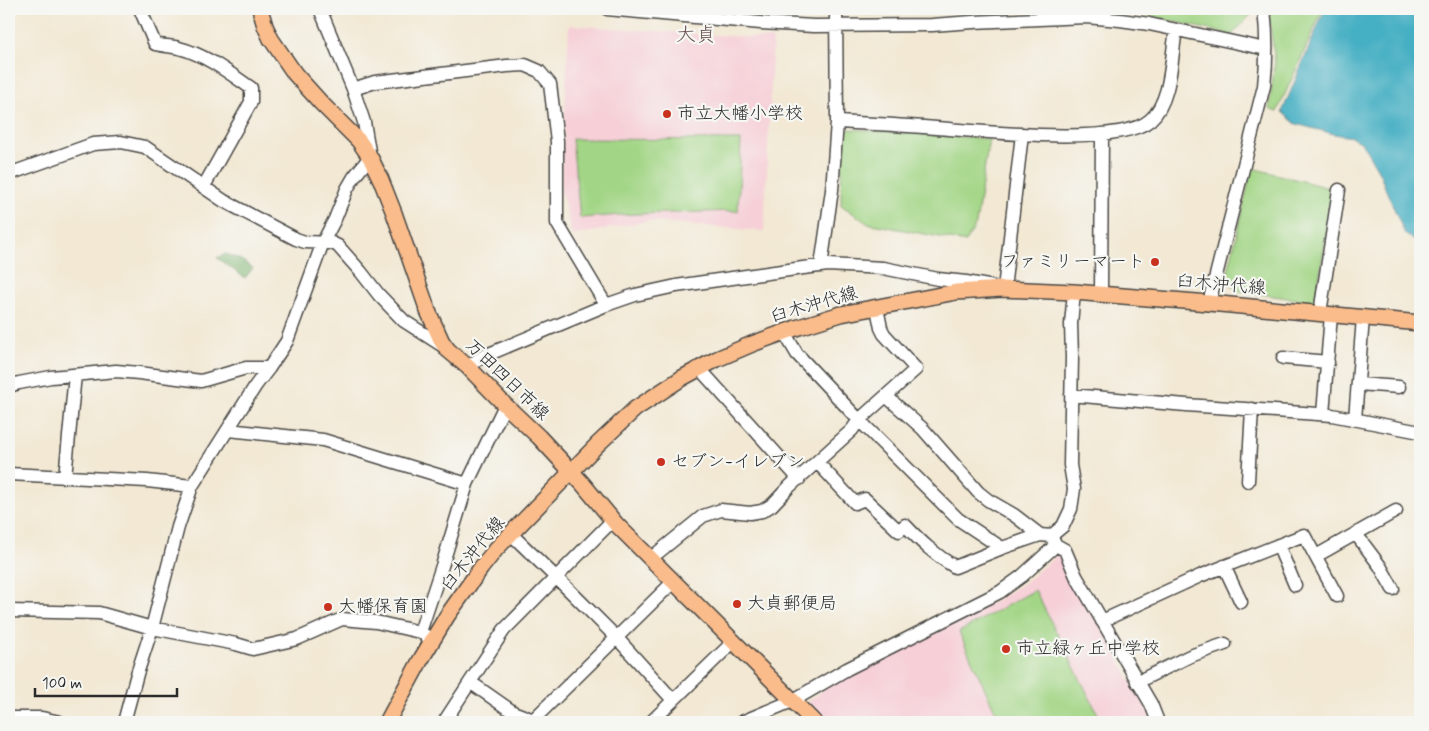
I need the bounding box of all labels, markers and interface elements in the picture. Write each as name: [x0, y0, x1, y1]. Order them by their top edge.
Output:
district label: 大貞: [676, 22, 716, 49]
place label: 市立大幡小学校: [677, 102, 803, 126]
marker: 市立大幡小学校: [661, 108, 673, 120]
place label: ファミリーマート: [1001, 250, 1145, 274]
marker: ファミリーマート: [1149, 256, 1161, 268]
street label: 臼木沖代線: [1175, 269, 1267, 301]
street label: 臼木沖代線: [767, 281, 861, 329]
street label: 万田四日市線: [460, 334, 554, 426]
place label: セブン-イレブン: [671, 450, 805, 474]
marker: セブン-イレブン: [655, 456, 667, 468]
street label: 臼木沖代線: [435, 511, 511, 597]
place label: 大貞郵便局: [747, 592, 837, 616]
place label: 大幡保育園: [338, 595, 428, 619]
marker: 大貞郵便局: [731, 598, 743, 610]
marker: 大幡保育園: [322, 601, 334, 613]
place label: 市立緑ヶ丘中学校: [1016, 637, 1160, 661]
marker: 市立緑ヶ丘中学校: [1000, 643, 1012, 655]
scale bar: [35, 666, 178, 698]
text: 100 m: [42, 674, 82, 694]

